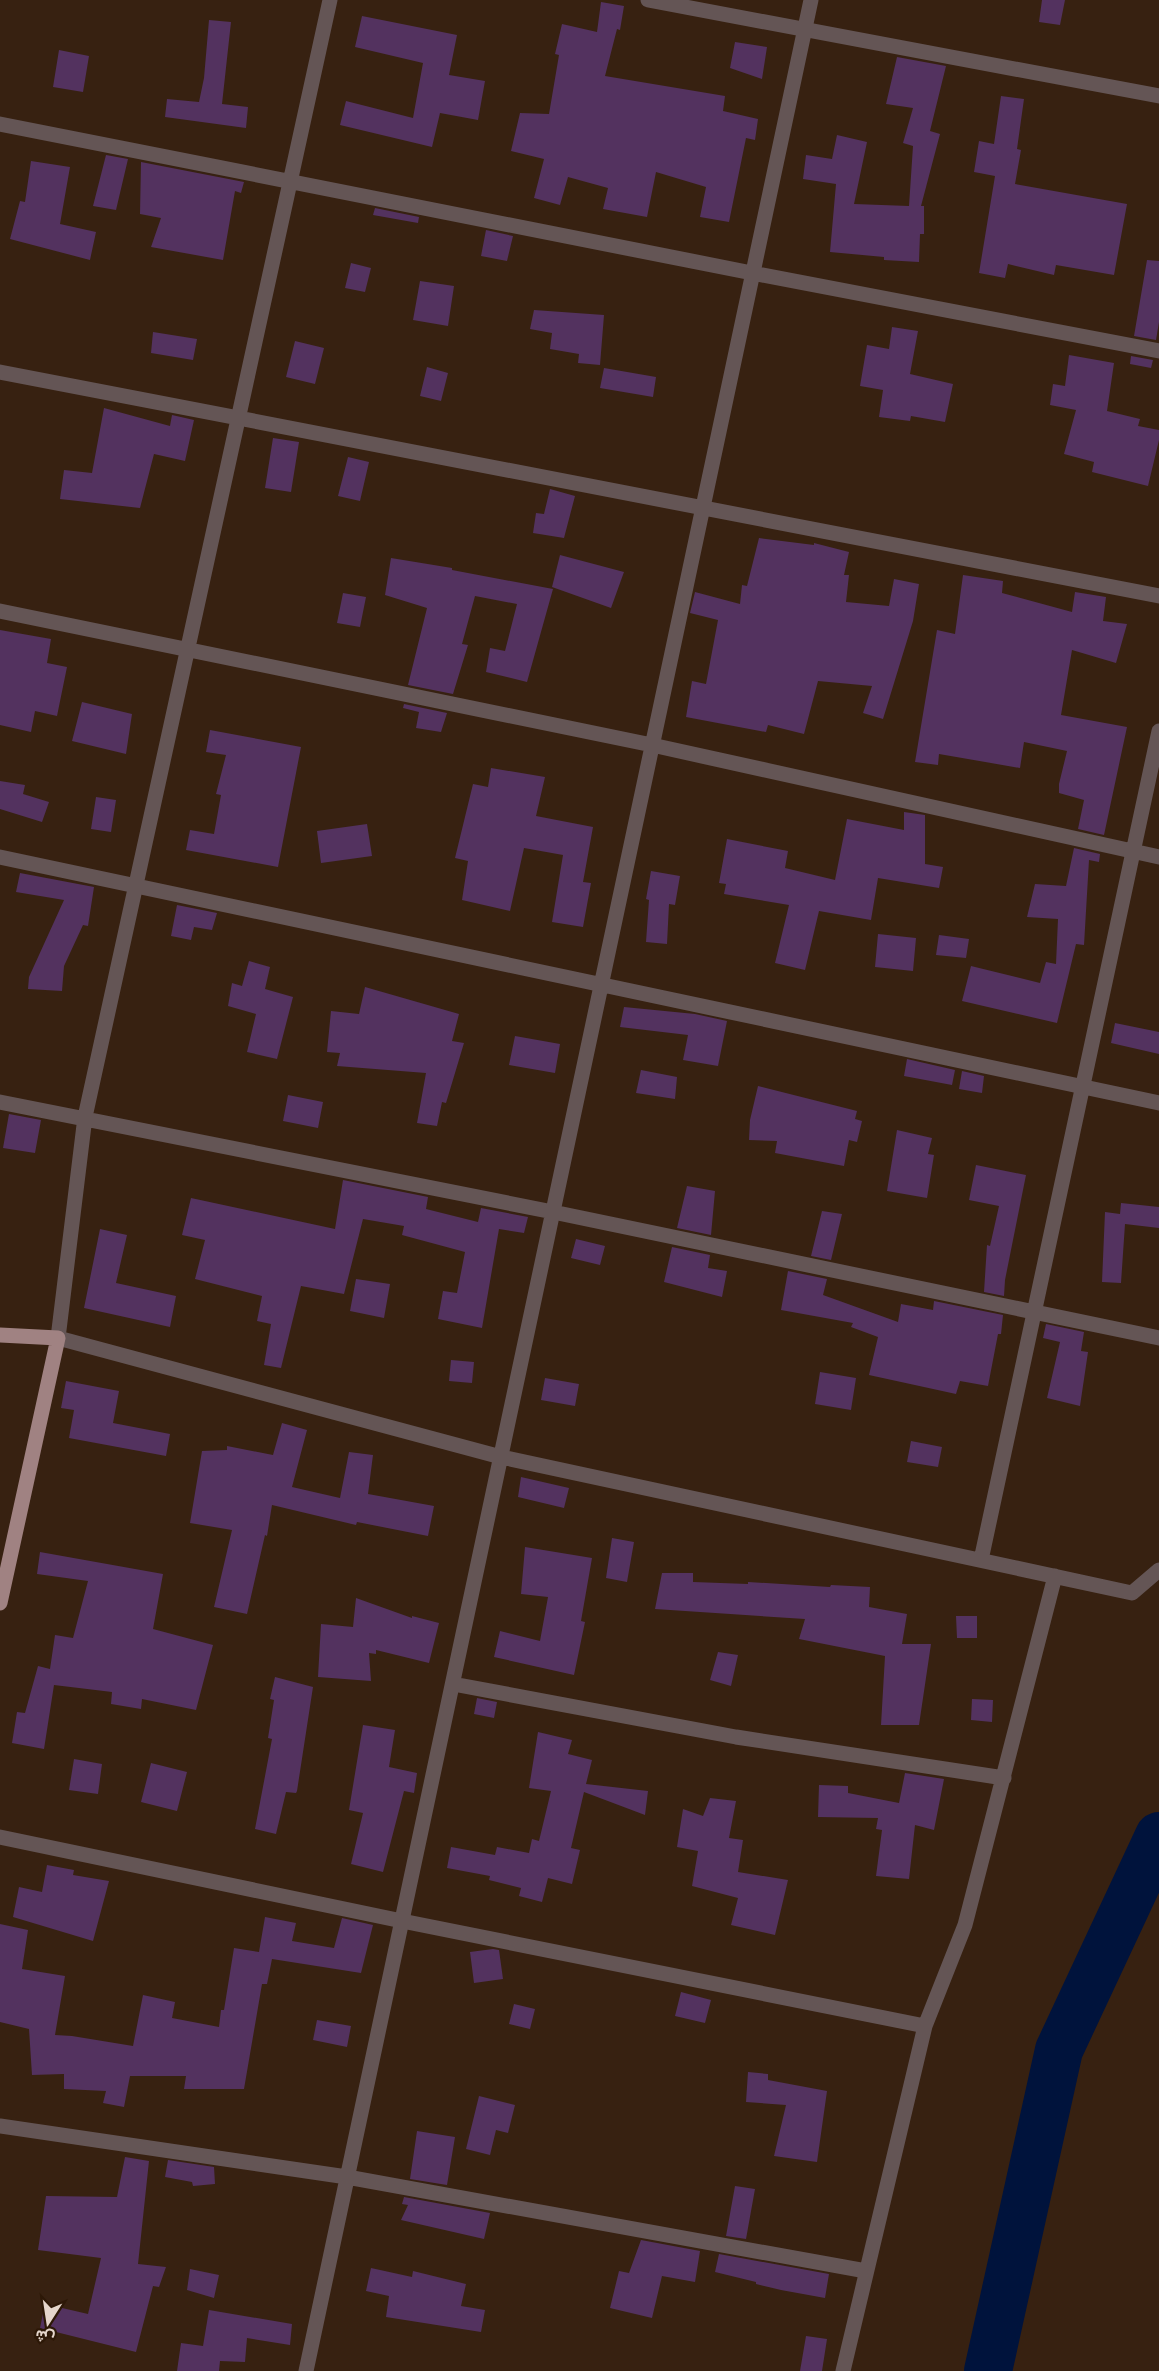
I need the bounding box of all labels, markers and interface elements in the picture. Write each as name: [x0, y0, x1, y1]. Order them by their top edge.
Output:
north arrow: [18, 2293, 78, 2353]
text: ش: [33, 2326, 56, 2349]

